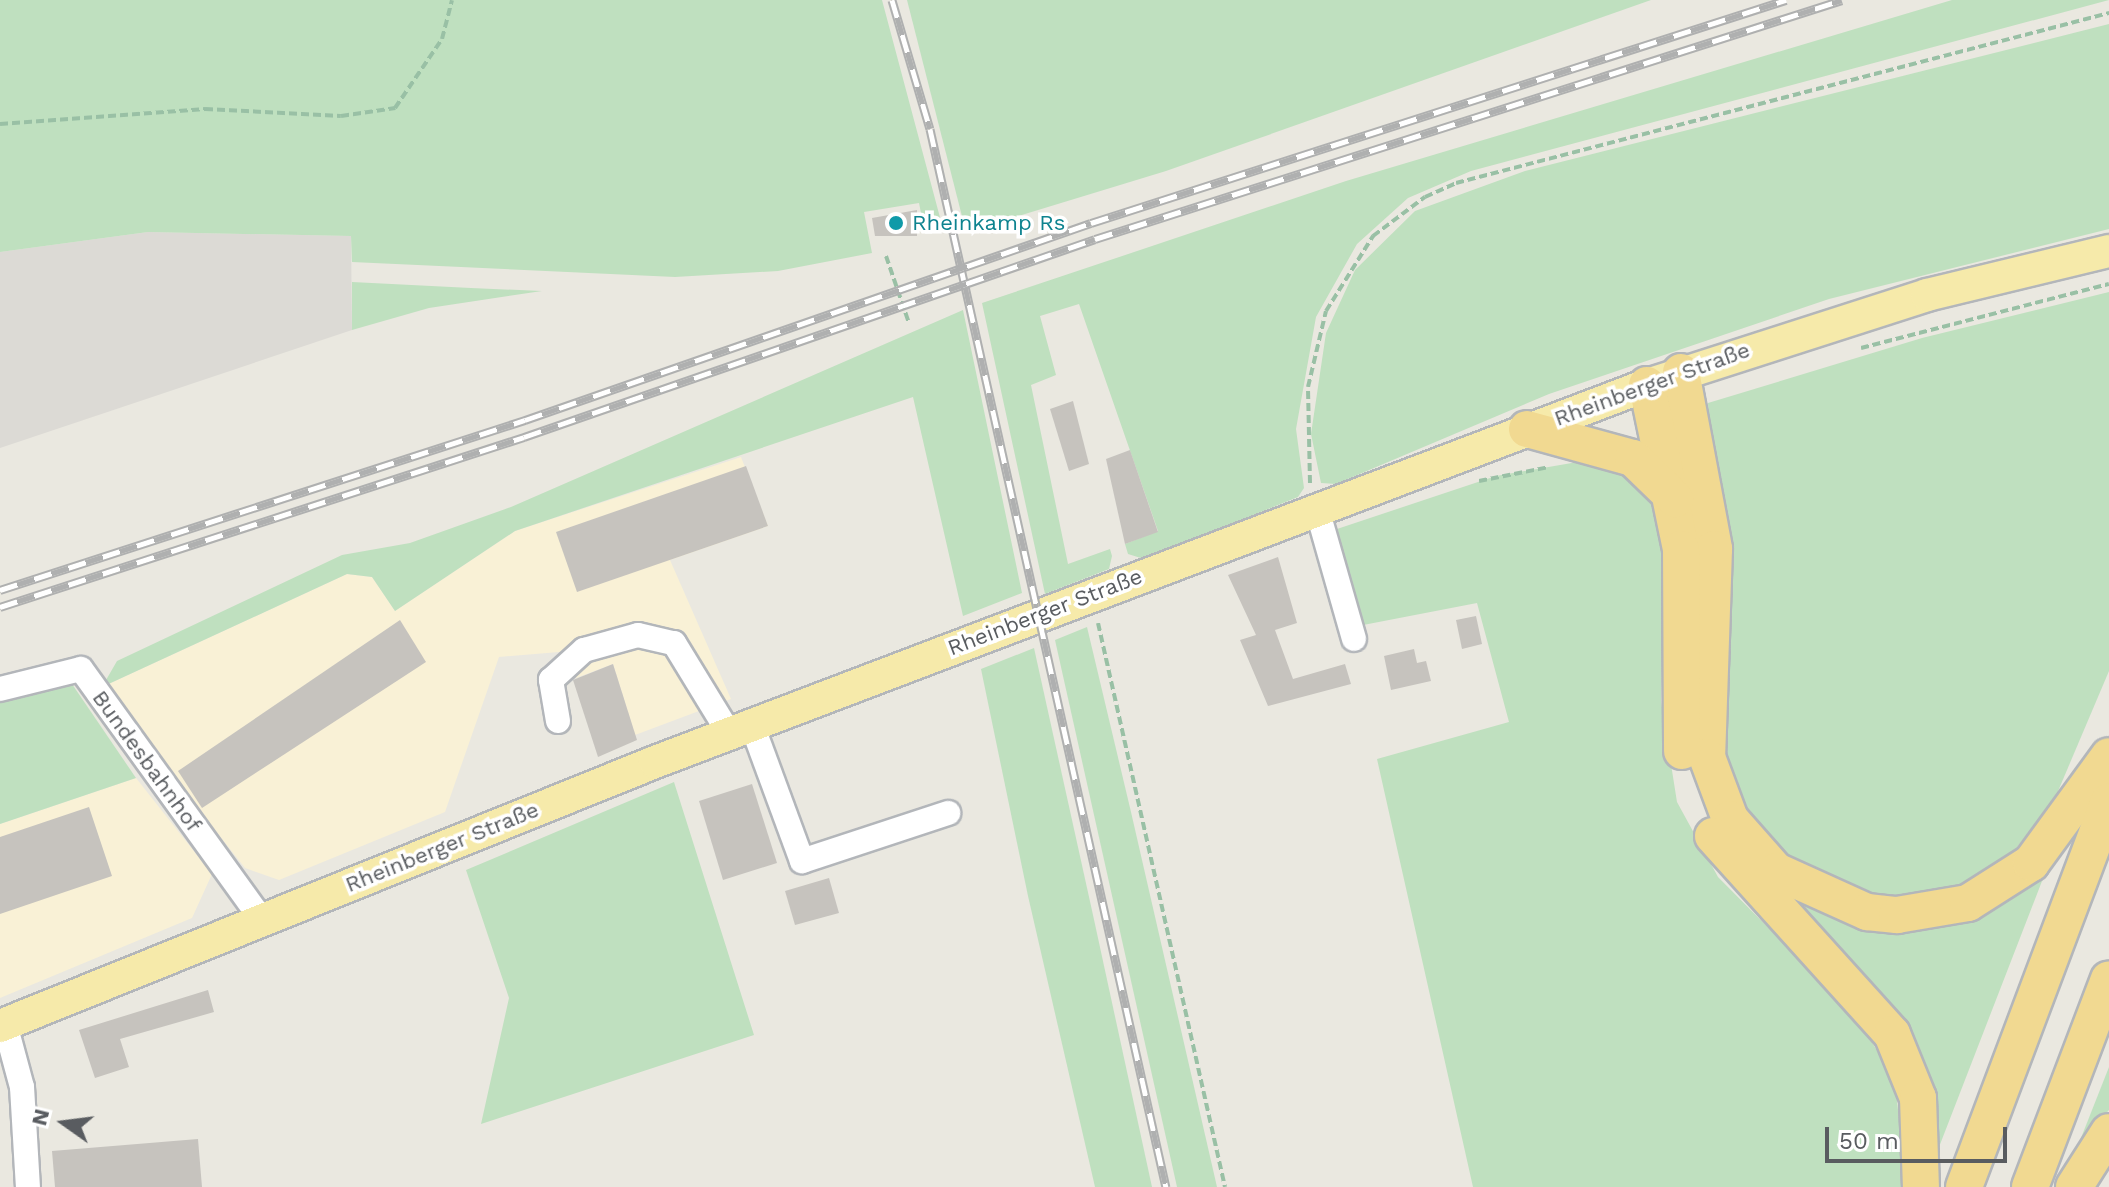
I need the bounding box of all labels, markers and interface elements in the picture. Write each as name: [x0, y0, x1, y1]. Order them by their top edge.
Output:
place label: Rheinkamp Rs: [912, 210, 1065, 236]
marker: Rheinkamp Rs: [887, 214, 905, 232]
street label: Rheinberger Straße: [1550, 336, 1754, 432]
street label: Rheinberger Straße: [944, 563, 1146, 661]
street label: Bundesbahnhof: [87, 685, 207, 837]
street label: Rheinberger Straße: [341, 796, 543, 898]
north arrow: [24, 1083, 104, 1163]
text: N: [26, 1106, 54, 1128]
scale bar: [1829, 1111, 2011, 1161]
text: 50 m: [1839, 1127, 1899, 1155]

